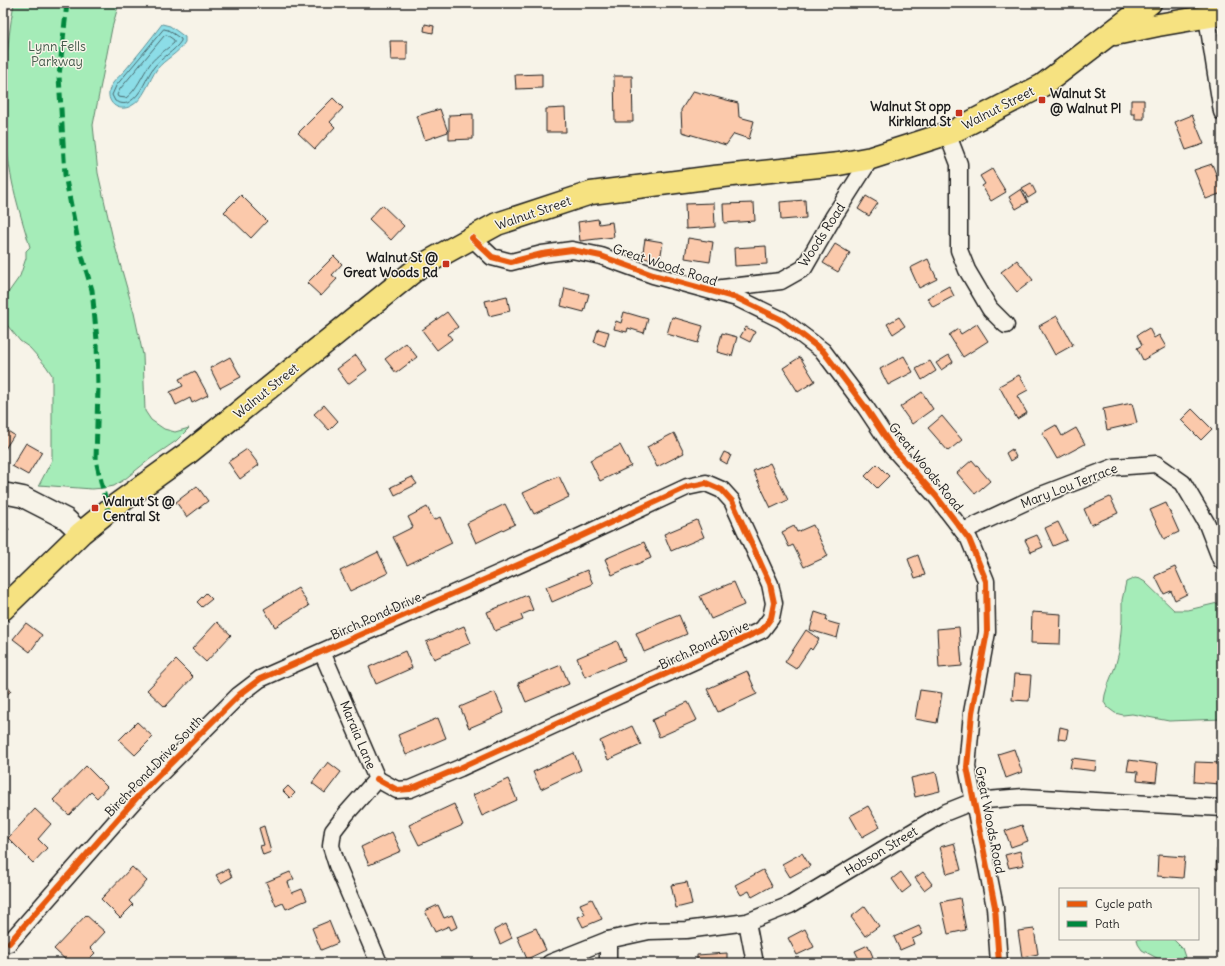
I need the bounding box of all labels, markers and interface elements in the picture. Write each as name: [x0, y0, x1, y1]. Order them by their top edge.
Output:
park label: Lynn Fells Parkway: [28, 38, 86, 70]
street label: Walnut Street: [959, 82, 1038, 133]
place label: Walnut St @ Walnut Pl: [1050, 85, 1121, 117]
marker: Walnut St @ Walnut Pl: [1037, 95, 1047, 105]
place label: Walnut St opp Kirkland St: [870, 98, 952, 130]
marker: Walnut St opp Kirkland St: [954, 108, 964, 118]
street label: Walnut Street: [493, 192, 574, 234]
street label: Woods Road: [795, 199, 849, 270]
street label: Great Woods Road: [610, 240, 720, 290]
place label: Walnut St @ Great Woods Rd: [343, 249, 438, 281]
marker: Walnut St @ Great Woods Rd: [441, 259, 451, 269]
street label: Walnut Street: [230, 359, 303, 422]
street label: Great Woods Road: [885, 419, 967, 515]
street label: Mary Lou Terrace: [1018, 460, 1120, 512]
place label: Walnut St @ Central St: [103, 493, 175, 525]
marker: Walnut St @ Central St: [90, 503, 100, 513]
street label: Birch Pond Drive: [328, 588, 424, 644]
street label: Birch Pond Drive: [656, 617, 752, 673]
street label: Maraia Lane: [336, 698, 380, 772]
street label: Birch Pond Drive South: [101, 711, 207, 820]
street label: Great Woods Road: [971, 765, 1009, 876]
street label: Hobson Street: [841, 822, 921, 879]
legend: [1059, 888, 1199, 940]
text: Cycle path: [1095, 896, 1152, 911]
text: Path: [1095, 916, 1120, 931]

